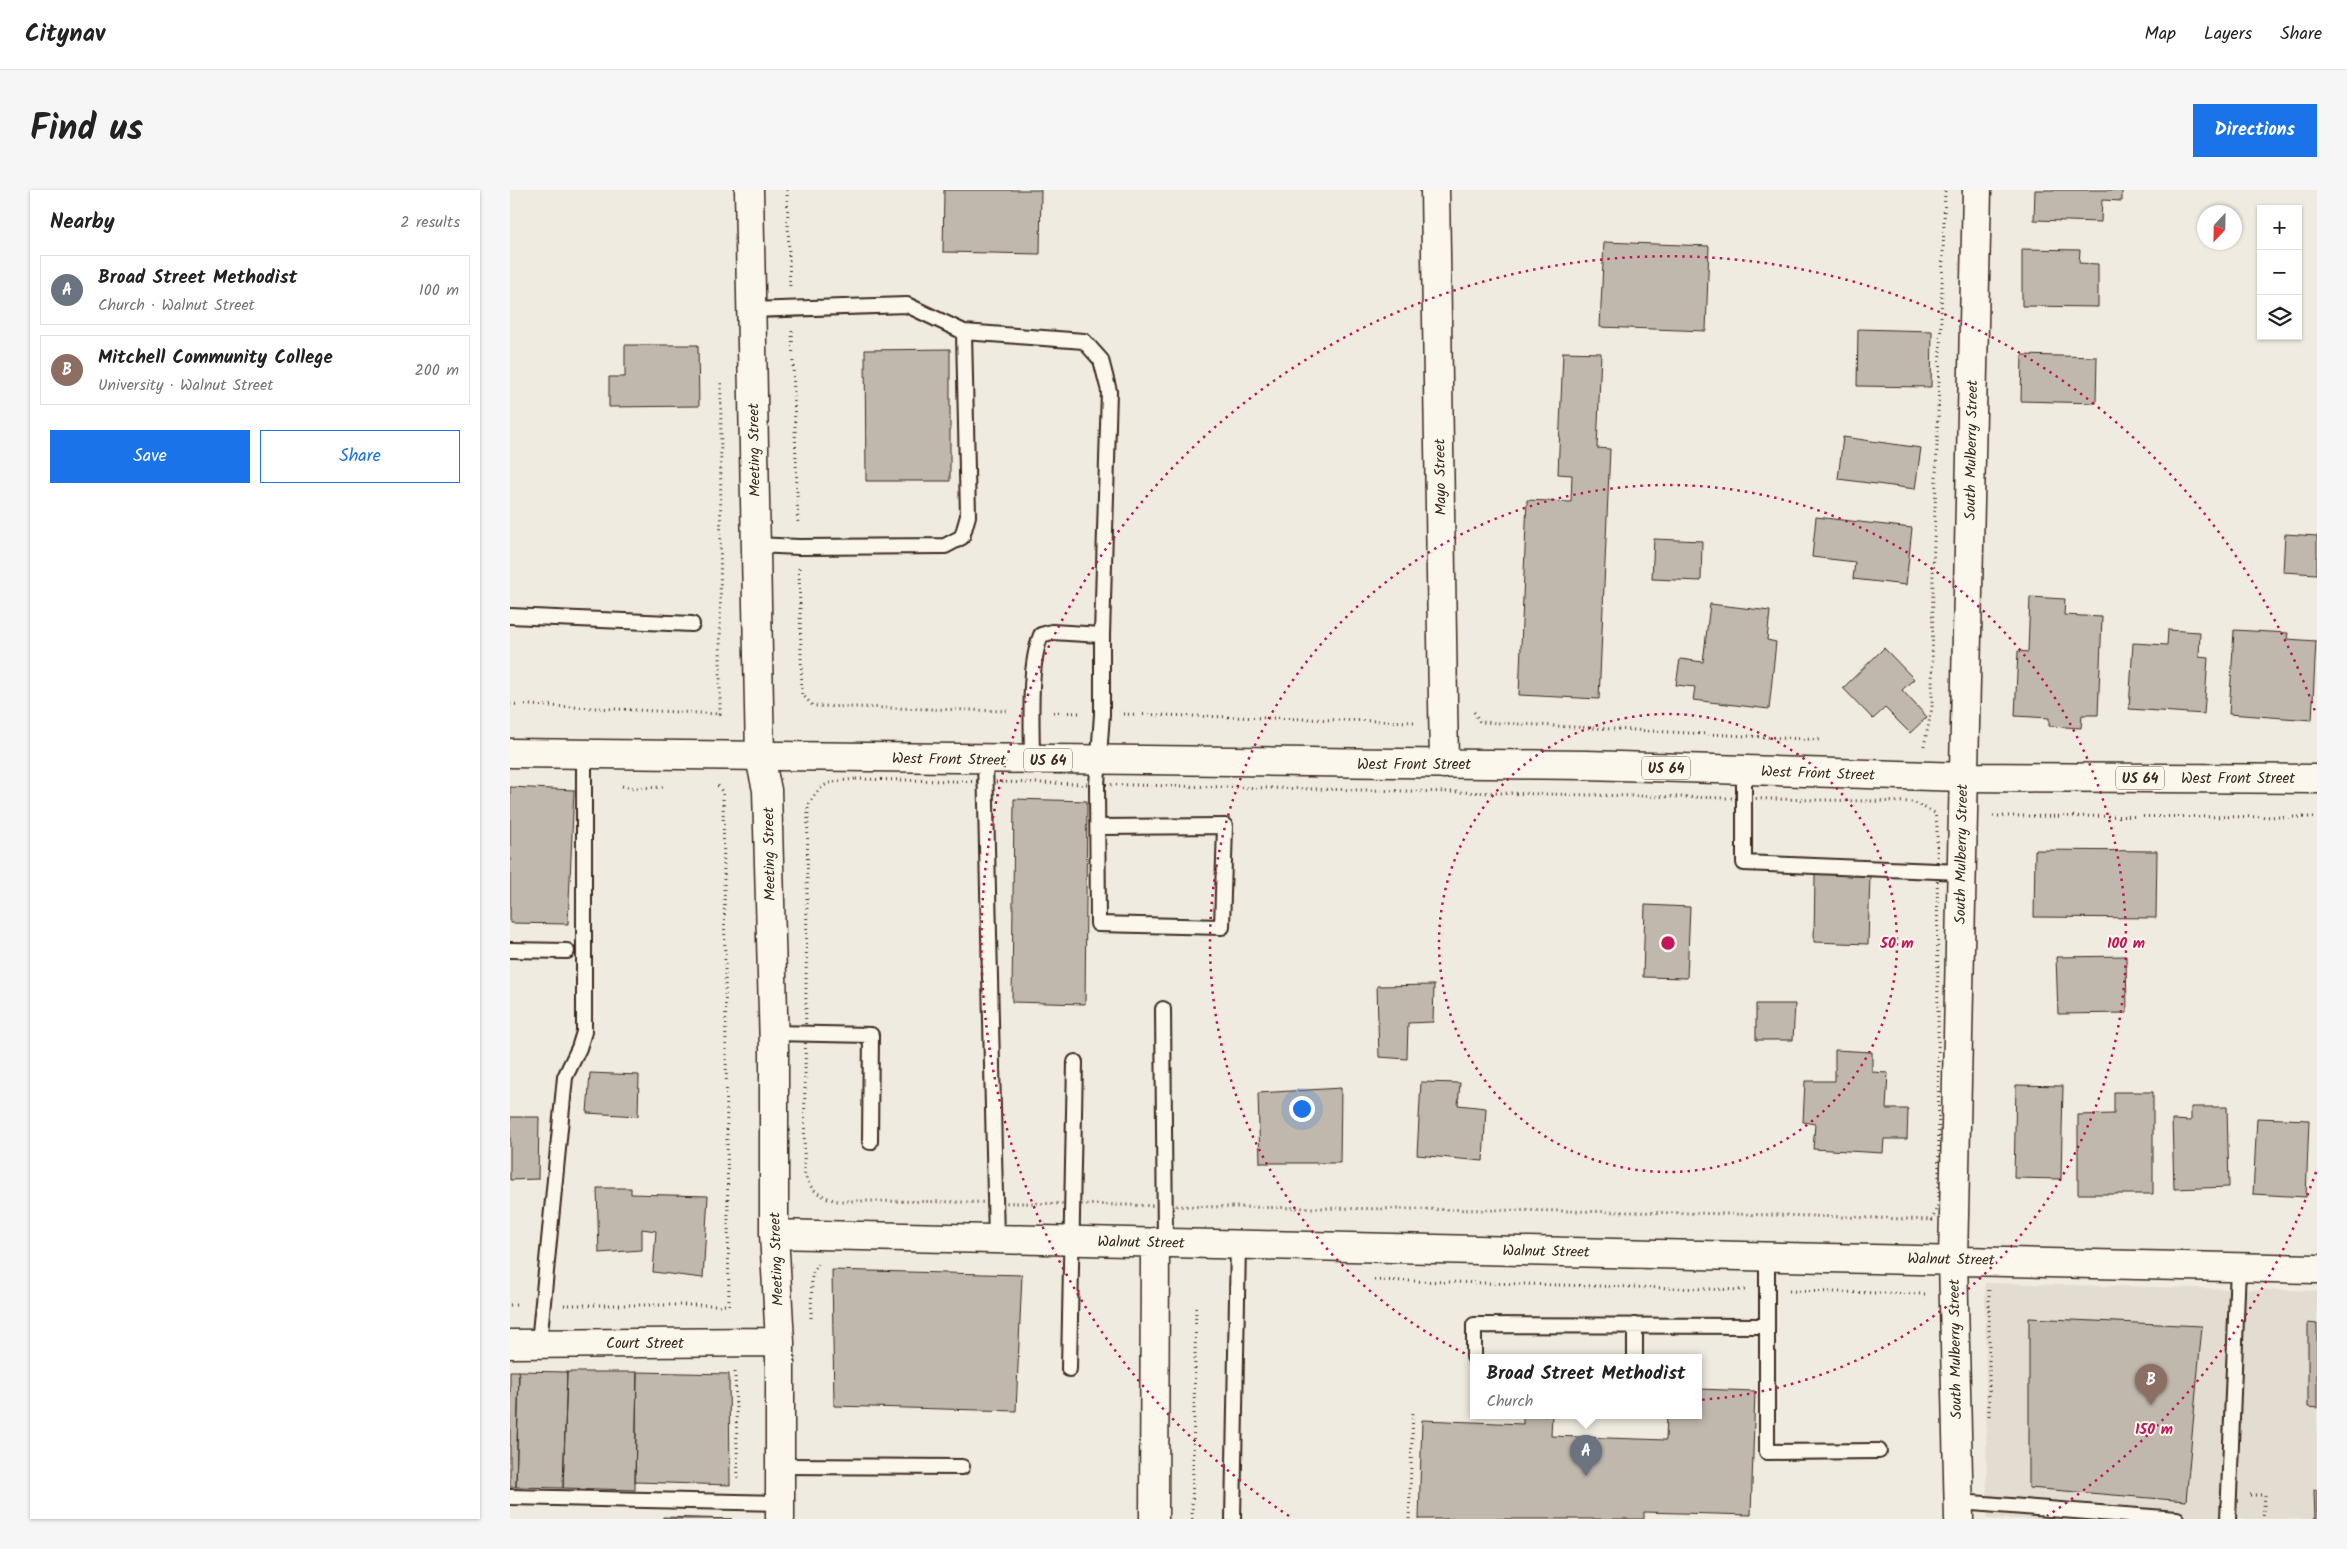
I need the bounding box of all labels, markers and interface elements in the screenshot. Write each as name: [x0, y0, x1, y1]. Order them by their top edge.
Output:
text: Citynav: [25, 15, 105, 54]
text: Map: [2145, 20, 2176, 49]
text: Layers: [2204, 20, 2252, 49]
text: Share: [2280, 20, 2322, 49]
text: Find us: [30, 102, 143, 158]
button: Directions: [2193, 104, 2317, 157]
north arrow: [2197, 205, 2242, 250]
map controls: [2257, 205, 2302, 340]
button: +: [2257, 205, 2302, 250]
text: Nearby: [50, 206, 115, 239]
text: 2 results: [400, 210, 460, 235]
button: −: [2257, 250, 2302, 295]
text: Broad Street Methodist: [98, 263, 297, 293]
text: A: [62, 278, 72, 303]
text: 100 m: [419, 278, 459, 303]
text: Church · Walnut Street: [98, 293, 255, 318]
button: layers: [2257, 295, 2302, 340]
text: Mitchell Community College: [98, 343, 333, 373]
text: B: [62, 358, 72, 383]
text: 200 m: [415, 358, 459, 383]
text: University · Walnut Street: [98, 373, 273, 398]
street label: South Mulberry Street: [1959, 380, 1985, 520]
street label: Meeting Street: [742, 403, 768, 497]
button: Save: [50, 430, 250, 483]
button: Share: [260, 430, 460, 483]
street label: Mayo Street: [1428, 438, 1454, 516]
street label: West Front Street: [892, 747, 1006, 773]
road number: US 64: [1024, 748, 1072, 772]
street label: West Front Street: [1357, 753, 1471, 777]
road number: US 64: [1642, 756, 1690, 780]
street label: West Front Street: [1761, 760, 1876, 788]
road number: US 64: [2116, 766, 2164, 790]
street label: West Front Street: [2181, 767, 2295, 791]
street label: South Mulberry Street: [1949, 784, 1975, 924]
street label: Meeting Street: [757, 807, 783, 901]
text: 50 m: [1879, 932, 1914, 956]
text: 100 m: [2107, 932, 2145, 956]
centre of rings: [1659, 934, 1677, 952]
your location: [1289, 1096, 1315, 1122]
street label: Meeting Street: [763, 1211, 791, 1306]
street label: Walnut Street: [1097, 1230, 1185, 1256]
street label: Walnut Street: [1502, 1239, 1590, 1265]
street label: Walnut Street: [1907, 1247, 1995, 1273]
street label: South Mulberry Street: [1943, 1278, 1969, 1419]
street label: Court Street: [606, 1332, 684, 1356]
popup: [1470, 1354, 1702, 1419]
text: Broad Street Methodist: [1486, 1359, 1686, 1389]
pin: B: [2135, 1364, 2167, 1405]
text: Church: [1486, 1389, 1533, 1414]
text: 150 m: [2135, 1418, 2173, 1442]
pin: A: [1570, 1435, 1602, 1476]

